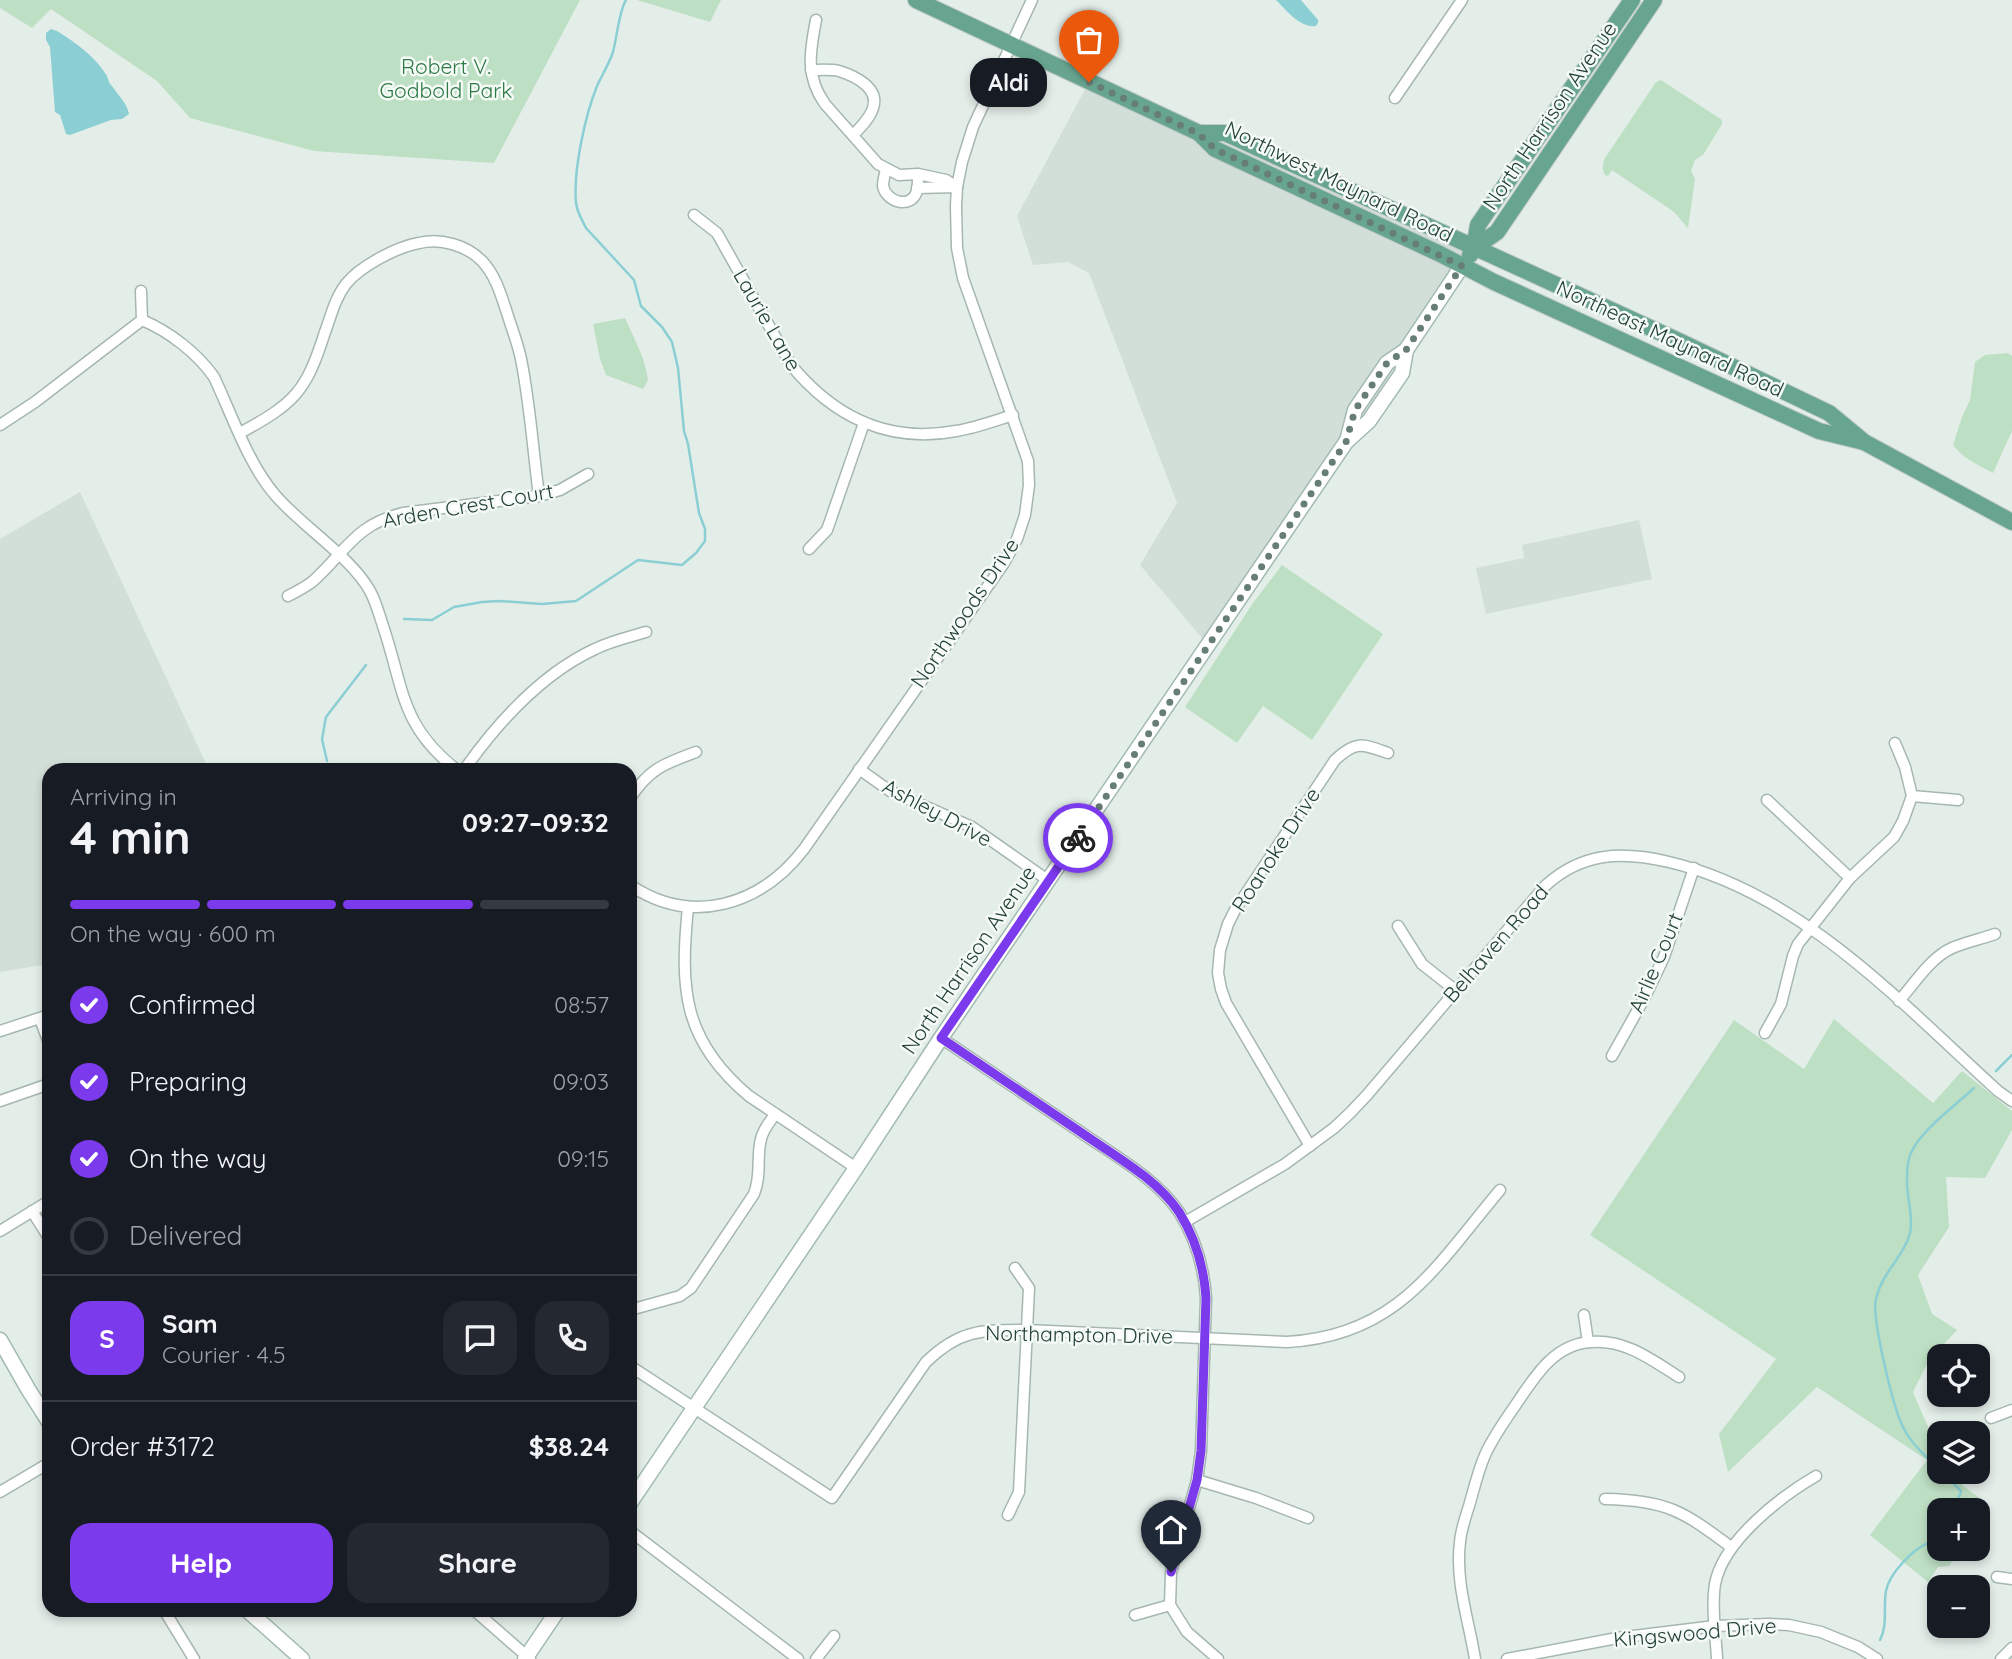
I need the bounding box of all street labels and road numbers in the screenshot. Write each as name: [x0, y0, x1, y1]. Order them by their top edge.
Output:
street label: North Harrison Avenue: [1476, 16, 1622, 215]
street label: Northwest Maynard Road: [1221, 115, 1458, 248]
street label: Laurie Lane: [728, 264, 808, 375]
street label: Northeast Maynard Road: [1553, 274, 1788, 402]
street label: Arden Crest Court: [380, 477, 555, 533]
street label: Northwoods Drive: [904, 533, 1024, 692]
street label: Ashley Drive: [878, 772, 997, 852]
street label: Roanoke Drive: [1225, 782, 1325, 917]
street label: North Harrison Avenue: [895, 860, 1041, 1059]
street label: Belhaven Road: [1437, 879, 1553, 1008]
street label: Airlie Court: [1622, 908, 1688, 1017]
street label: Northampton Drive: [985, 1319, 1173, 1349]
street label: Kingswood Drive: [1612, 1612, 1778, 1652]

